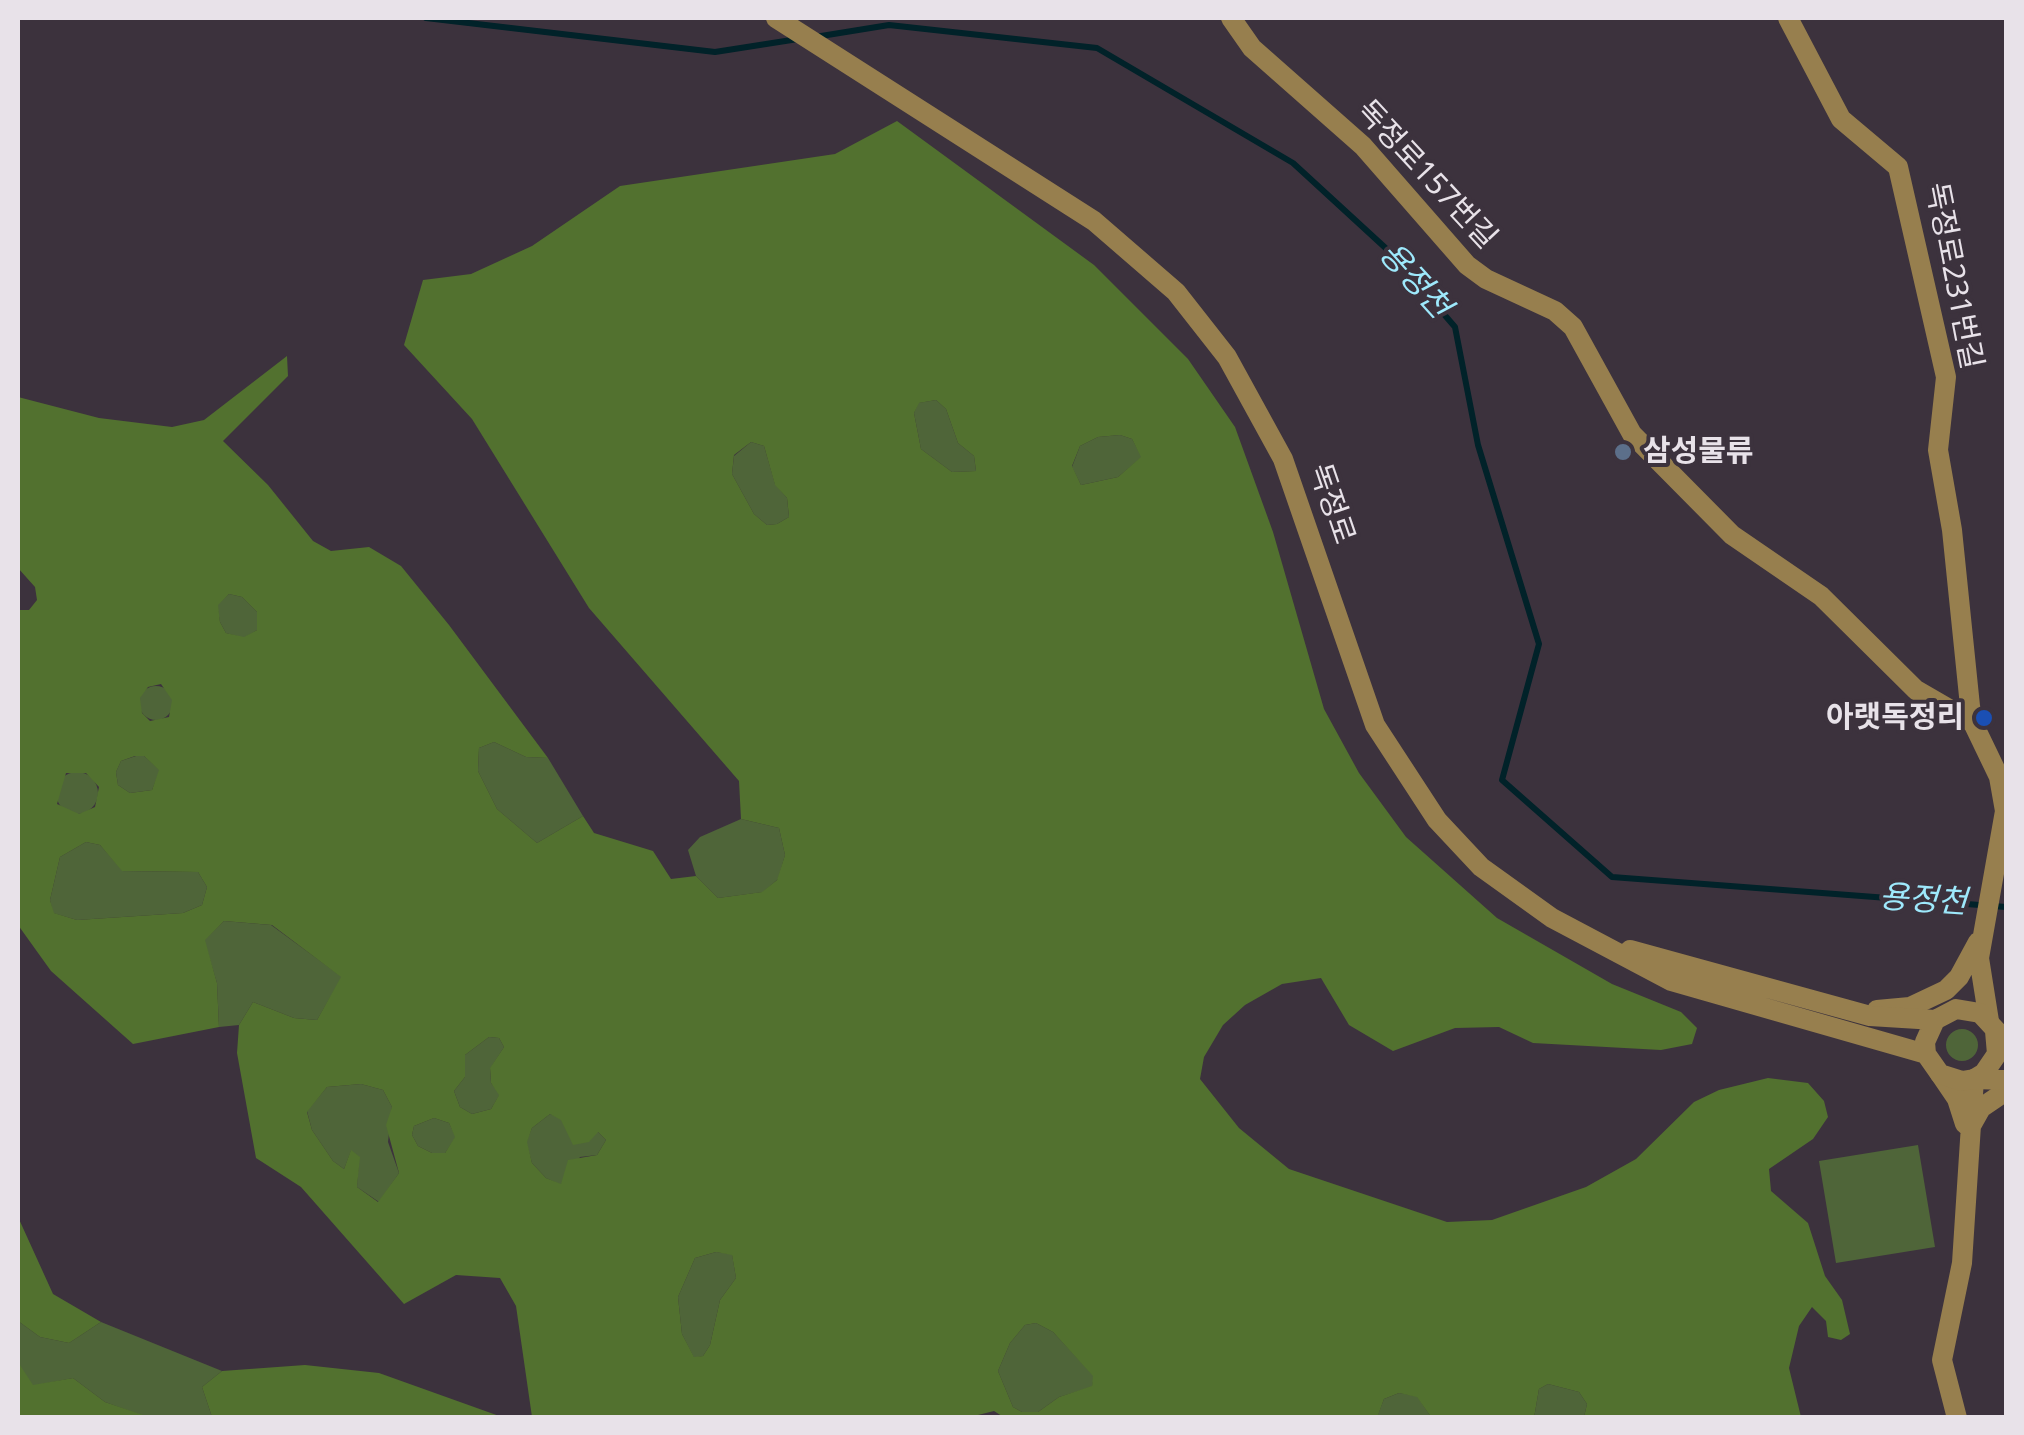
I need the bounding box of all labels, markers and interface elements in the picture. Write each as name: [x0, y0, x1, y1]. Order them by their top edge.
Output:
street label: 독정로157번길: [1348, 93, 1504, 257]
street label: 독정로231번길: [1917, 180, 1989, 372]
water label: 용정천: [1370, 235, 1458, 327]
place label: 삼성물류: [1643, 434, 1753, 470]
marker: 삼성물류: [1612, 441, 1634, 463]
street label: 독정로: [1301, 459, 1361, 549]
place label: 아랫독정리: [1826, 700, 1964, 736]
marker: 아랫독정리: [1973, 707, 1995, 729]
water label: 용정천: [1878, 879, 1968, 923]

